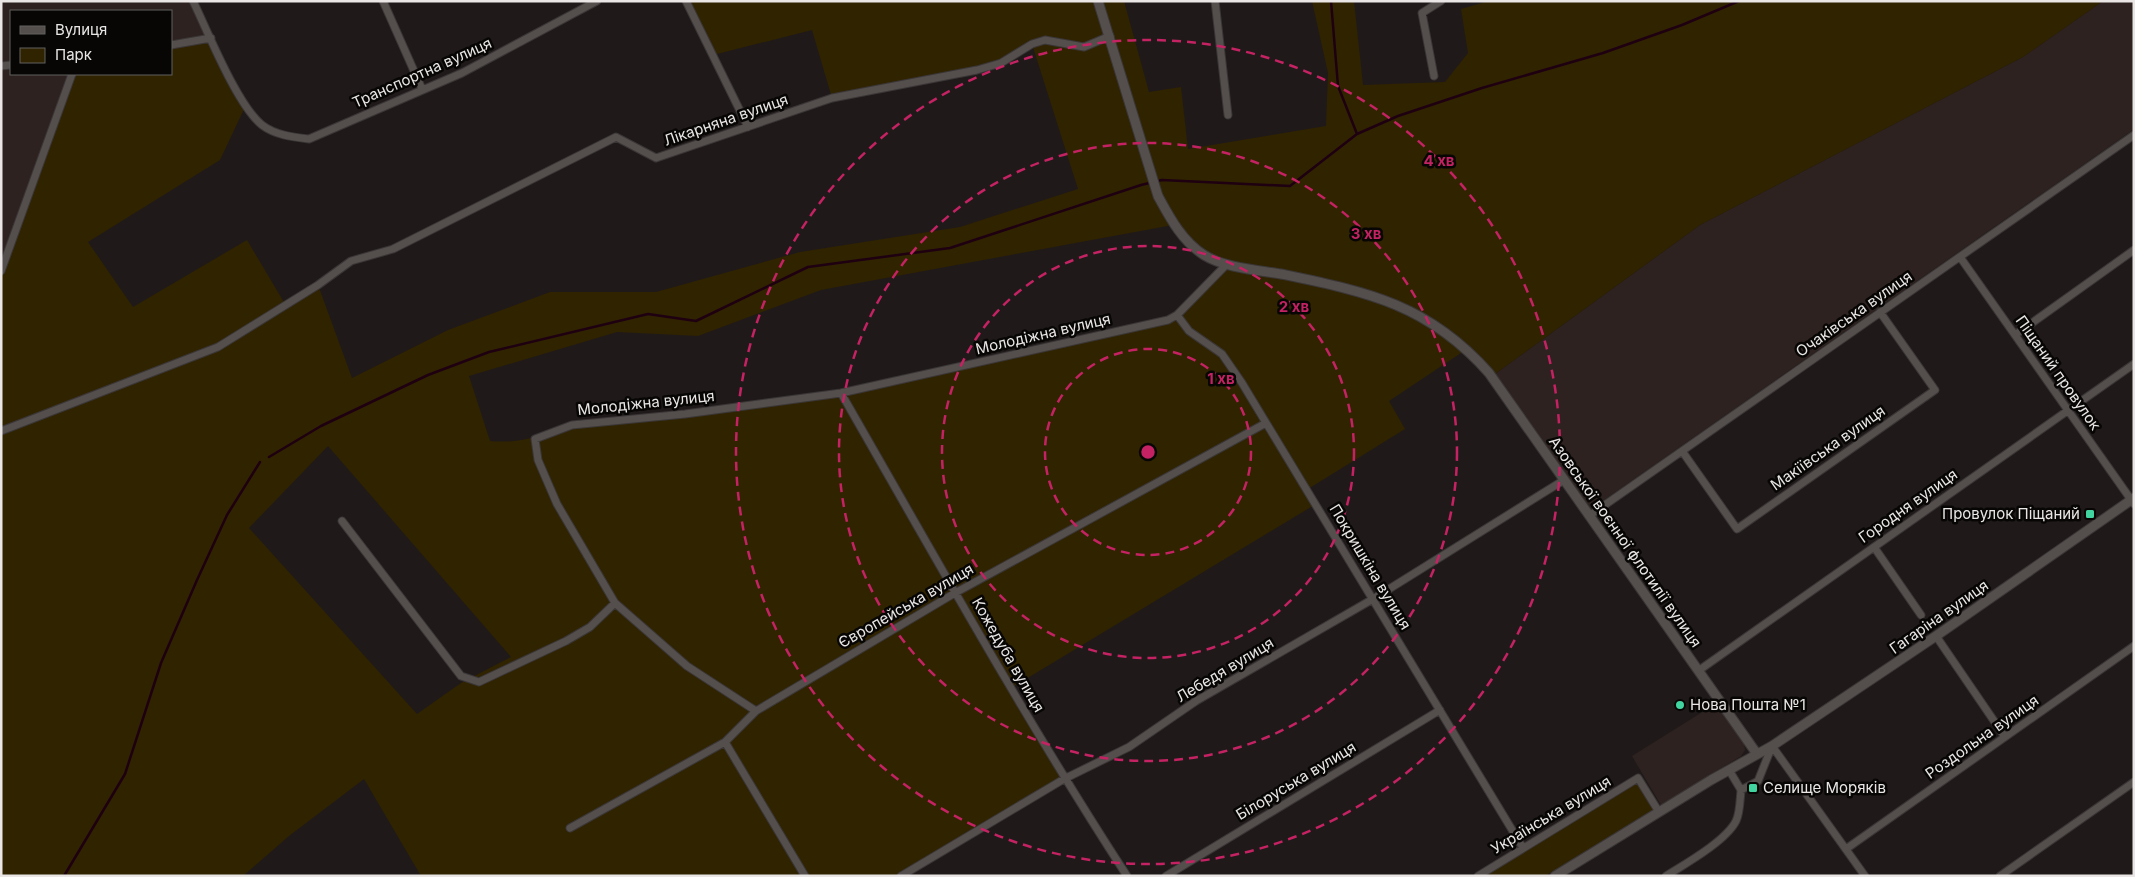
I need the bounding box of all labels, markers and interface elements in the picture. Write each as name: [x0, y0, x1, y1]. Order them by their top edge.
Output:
legend: [10, 10, 172, 75]
text: Вулиця: [55, 20, 107, 39]
street label: Транспортна вулиця: [349, 33, 495, 112]
text: Парк: [55, 45, 92, 64]
street label: Лікарняна вулиця: [661, 89, 791, 150]
text: 4 хв: [1423, 151, 1455, 170]
text: 3 хв: [1351, 224, 1382, 243]
street label: Очаківська вулиця: [1792, 266, 1915, 361]
text: 2 хв: [1279, 297, 1310, 316]
street label: Молодіжна вулиця: [974, 309, 1112, 358]
street label: Піщаний провулок: [2012, 312, 2105, 434]
text: 1 хв: [1207, 369, 1235, 388]
street label: Молодіжна вулиця: [576, 386, 716, 419]
street label: Макіївська вулиця: [1767, 401, 1889, 494]
street label: Азовської воєнної флотилії вулиця: [1545, 433, 1706, 651]
centre of rings: [1139, 443, 1157, 461]
street label: Городня вулиця: [1855, 464, 1961, 547]
street label: Покришкіна вулиця: [1325, 501, 1415, 633]
place label: Провулок Піщаний: [1942, 504, 2080, 523]
marker: Провулок Піщаний: [2084, 508, 2096, 520]
street label: Європейська вулиця: [835, 559, 977, 652]
street label: Гагаріна вулиця: [1886, 575, 1992, 658]
street label: Кожедуба вулиця: [968, 594, 1049, 715]
street label: Лебедя вулиця: [1172, 633, 1277, 706]
street label: Роздольна вулиця: [1921, 690, 2042, 783]
place label: Нова Пошта №1: [1690, 695, 1806, 714]
marker: Нова Пошта №1: [1674, 699, 1686, 711]
street label: Білоруська вулиця: [1232, 737, 1359, 824]
street label: Українська вулиця: [1487, 771, 1614, 858]
place label: Селище Моряків: [1763, 778, 1886, 797]
marker: Селище Моряків: [1747, 782, 1759, 794]

